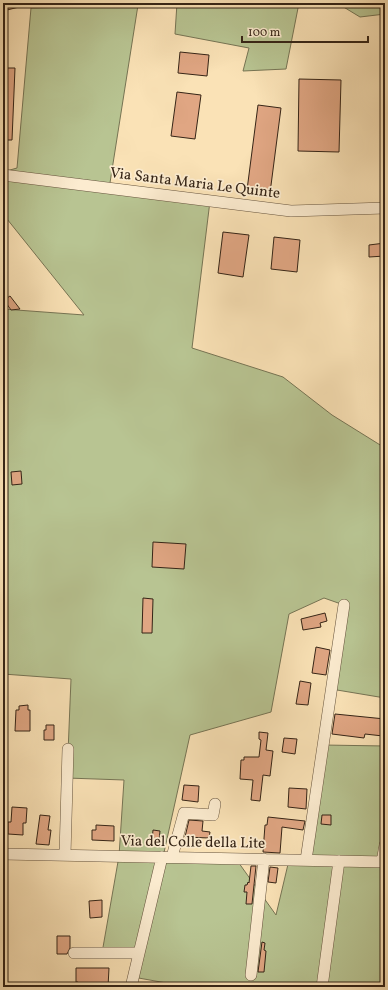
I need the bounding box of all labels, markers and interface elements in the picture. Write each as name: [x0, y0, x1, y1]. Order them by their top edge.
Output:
scale bar: [242, 18, 368, 44]
text: 100 m: [248, 25, 281, 41]
street label: Via Santa Maria Le Quinte: [109, 163, 281, 205]
street label: Via del Colle della Lite: [121, 831, 265, 855]

